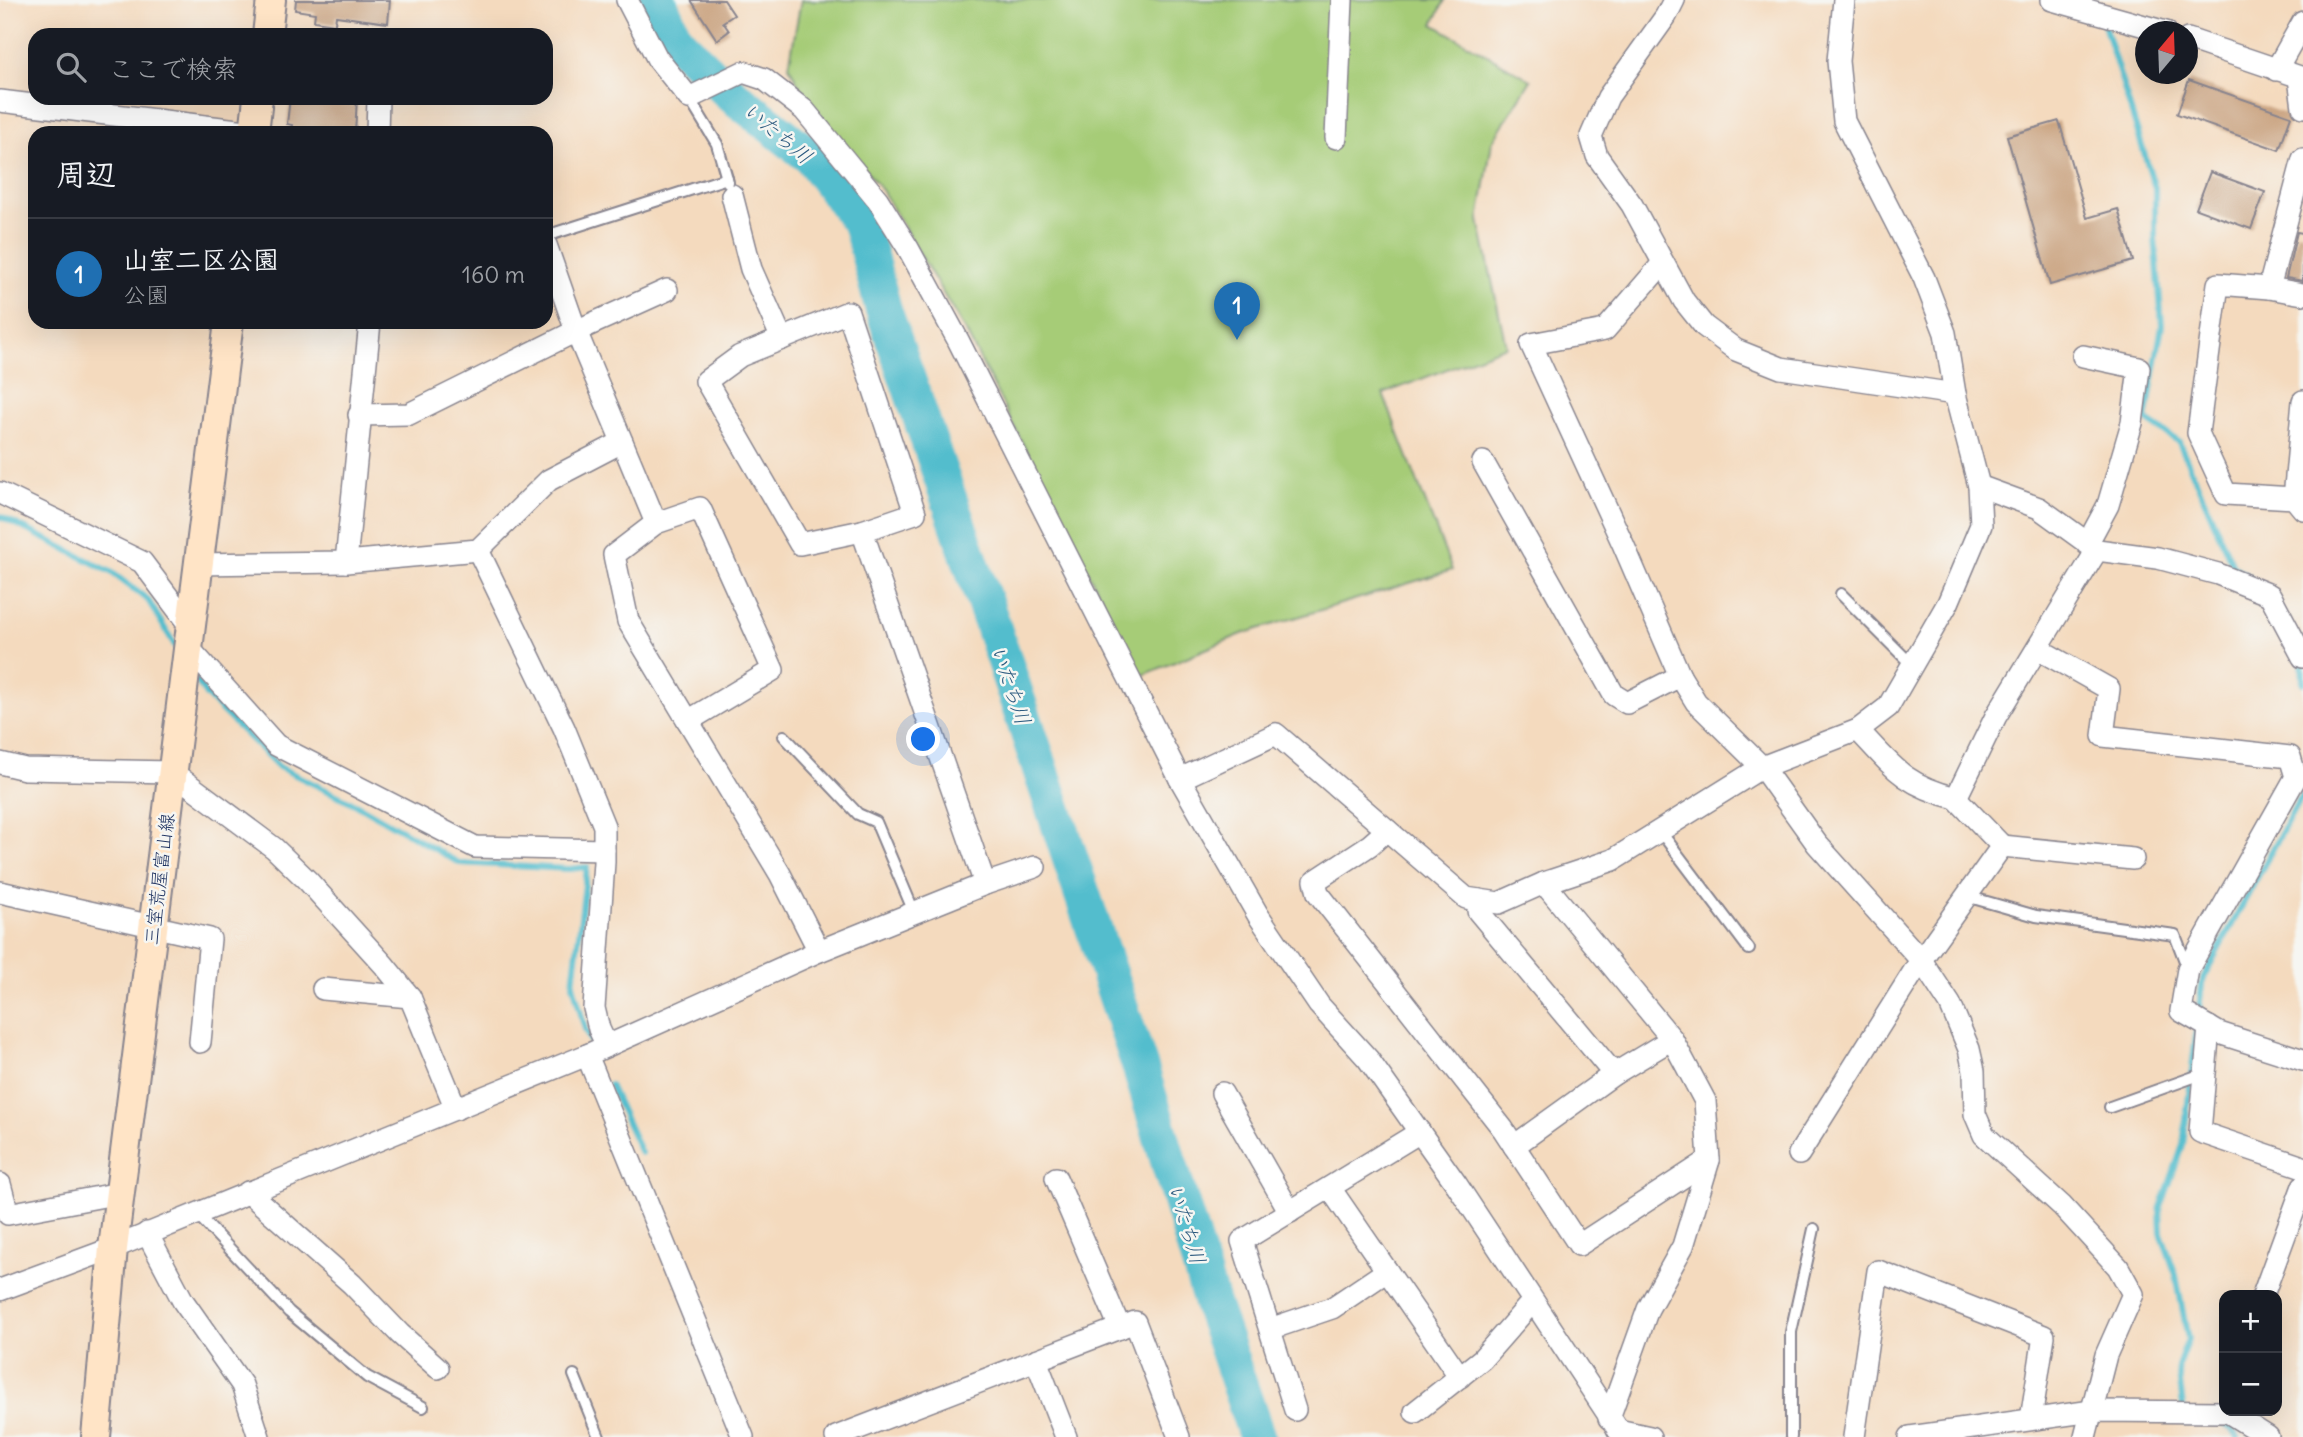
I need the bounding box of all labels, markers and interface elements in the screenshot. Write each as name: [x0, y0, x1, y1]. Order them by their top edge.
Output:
north arrow: [2135, 21, 2198, 84]
search box: [28, 28, 553, 105]
icon: search: [52, 48, 90, 86]
text: ここで検索: [108, 52, 238, 85]
water label: いたち川: [738, 96, 818, 170]
text: 周辺: [56, 155, 116, 193]
text: 山室二区公園: [123, 243, 279, 276]
text: 1: [74, 260, 84, 289]
text: 160 m: [462, 260, 525, 289]
text: 公園: [123, 280, 169, 309]
pin: 1: [1214, 282, 1260, 340]
water label: いたち川: [985, 642, 1037, 728]
your location: [906, 722, 940, 756]
street label: 三室荒屋富山線: [139, 812, 179, 946]
water label: いたち川: [1162, 1181, 1212, 1267]
map controls: [2219, 1290, 2282, 1416]
button: +: [2219, 1290, 2282, 1353]
button: −: [2219, 1353, 2282, 1416]

